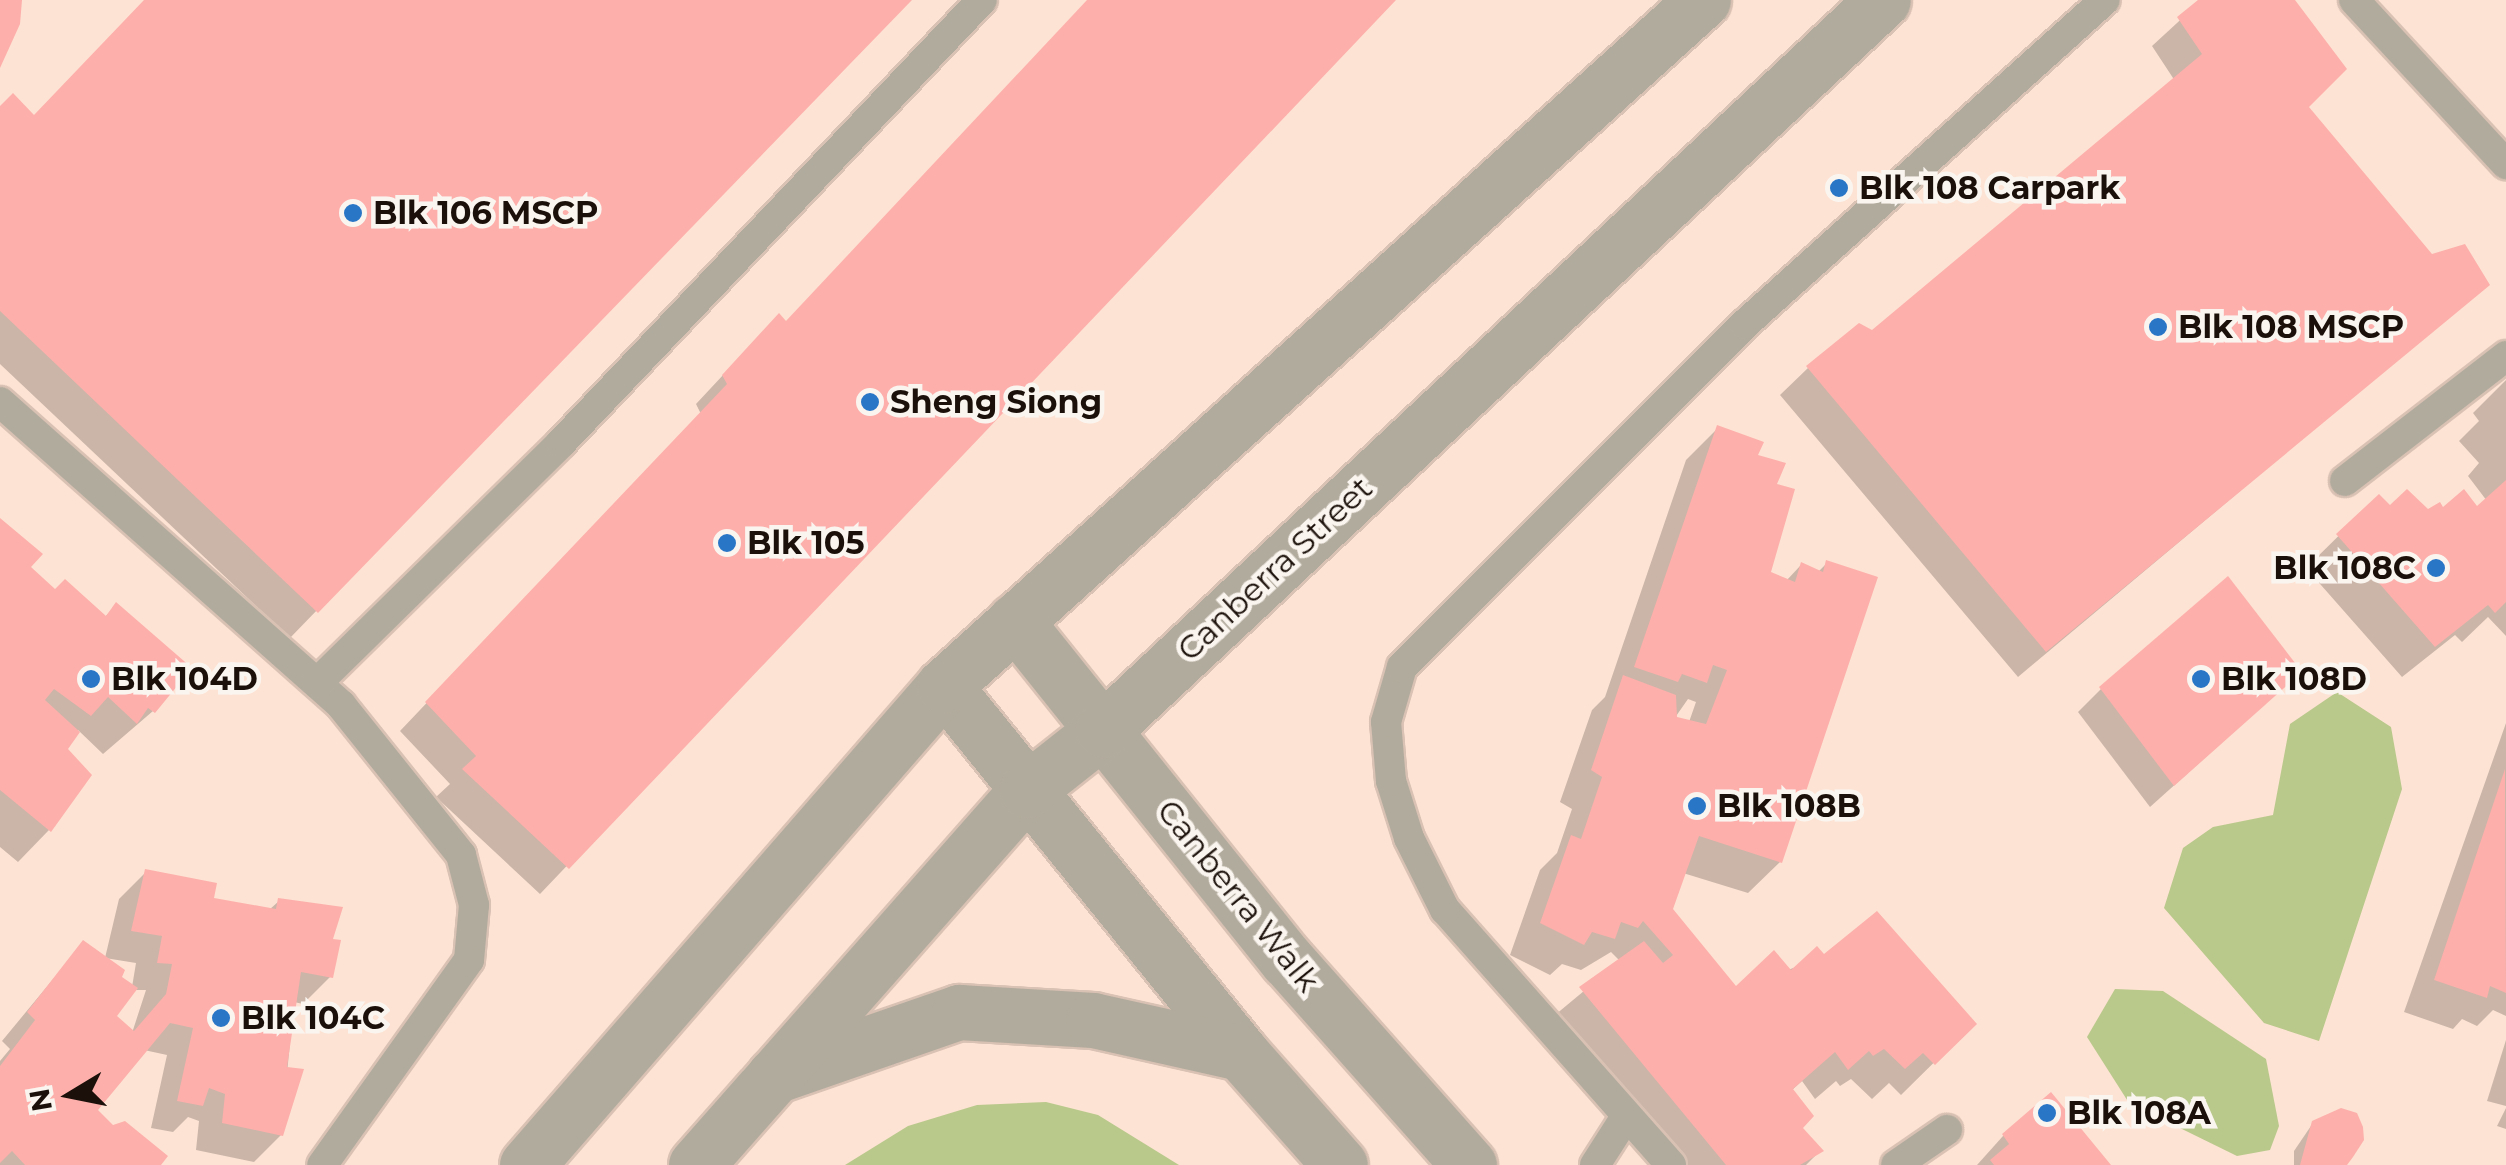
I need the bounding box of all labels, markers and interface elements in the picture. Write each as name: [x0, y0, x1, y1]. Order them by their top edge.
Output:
place label: Blk 108 Carpark: [1859, 169, 2120, 207]
marker: Blk 108 Carpark: [1828, 177, 1850, 199]
place label: Blk 106 MSCP: [373, 194, 598, 232]
marker: Blk 106 MSCP: [342, 202, 364, 224]
place label: Blk 108 MSCP: [2178, 308, 2404, 346]
marker: Blk 108 MSCP: [2147, 316, 2169, 338]
place label: Sheng Siong: [890, 383, 1102, 421]
marker: Sheng Siong: [859, 391, 881, 413]
street label: Canberra Street: [1170, 469, 1380, 669]
place label: Blk 105: [747, 524, 864, 562]
marker: Blk 105: [716, 532, 738, 554]
place label: Blk 108C: [2273, 549, 2416, 587]
marker: Blk 108C: [2425, 557, 2447, 579]
place label: Blk 104D: [111, 660, 258, 698]
place label: Blk 108D: [2221, 660, 2367, 698]
marker: Blk 104D: [80, 668, 102, 690]
marker: Blk 108D: [2190, 668, 2212, 690]
place label: Blk 108B: [1717, 787, 1861, 825]
street label: Canberra Walk: [1149, 792, 1327, 1000]
marker: Blk 108B: [1686, 795, 1708, 817]
place label: Blk 104C: [241, 999, 385, 1037]
marker: Blk 104C: [210, 1007, 232, 1029]
north arrow: [20, 1045, 120, 1145]
text: N: [22, 1086, 59, 1114]
place label: Blk 108A: [2067, 1094, 2211, 1132]
marker: Blk 108A: [2036, 1102, 2058, 1124]

